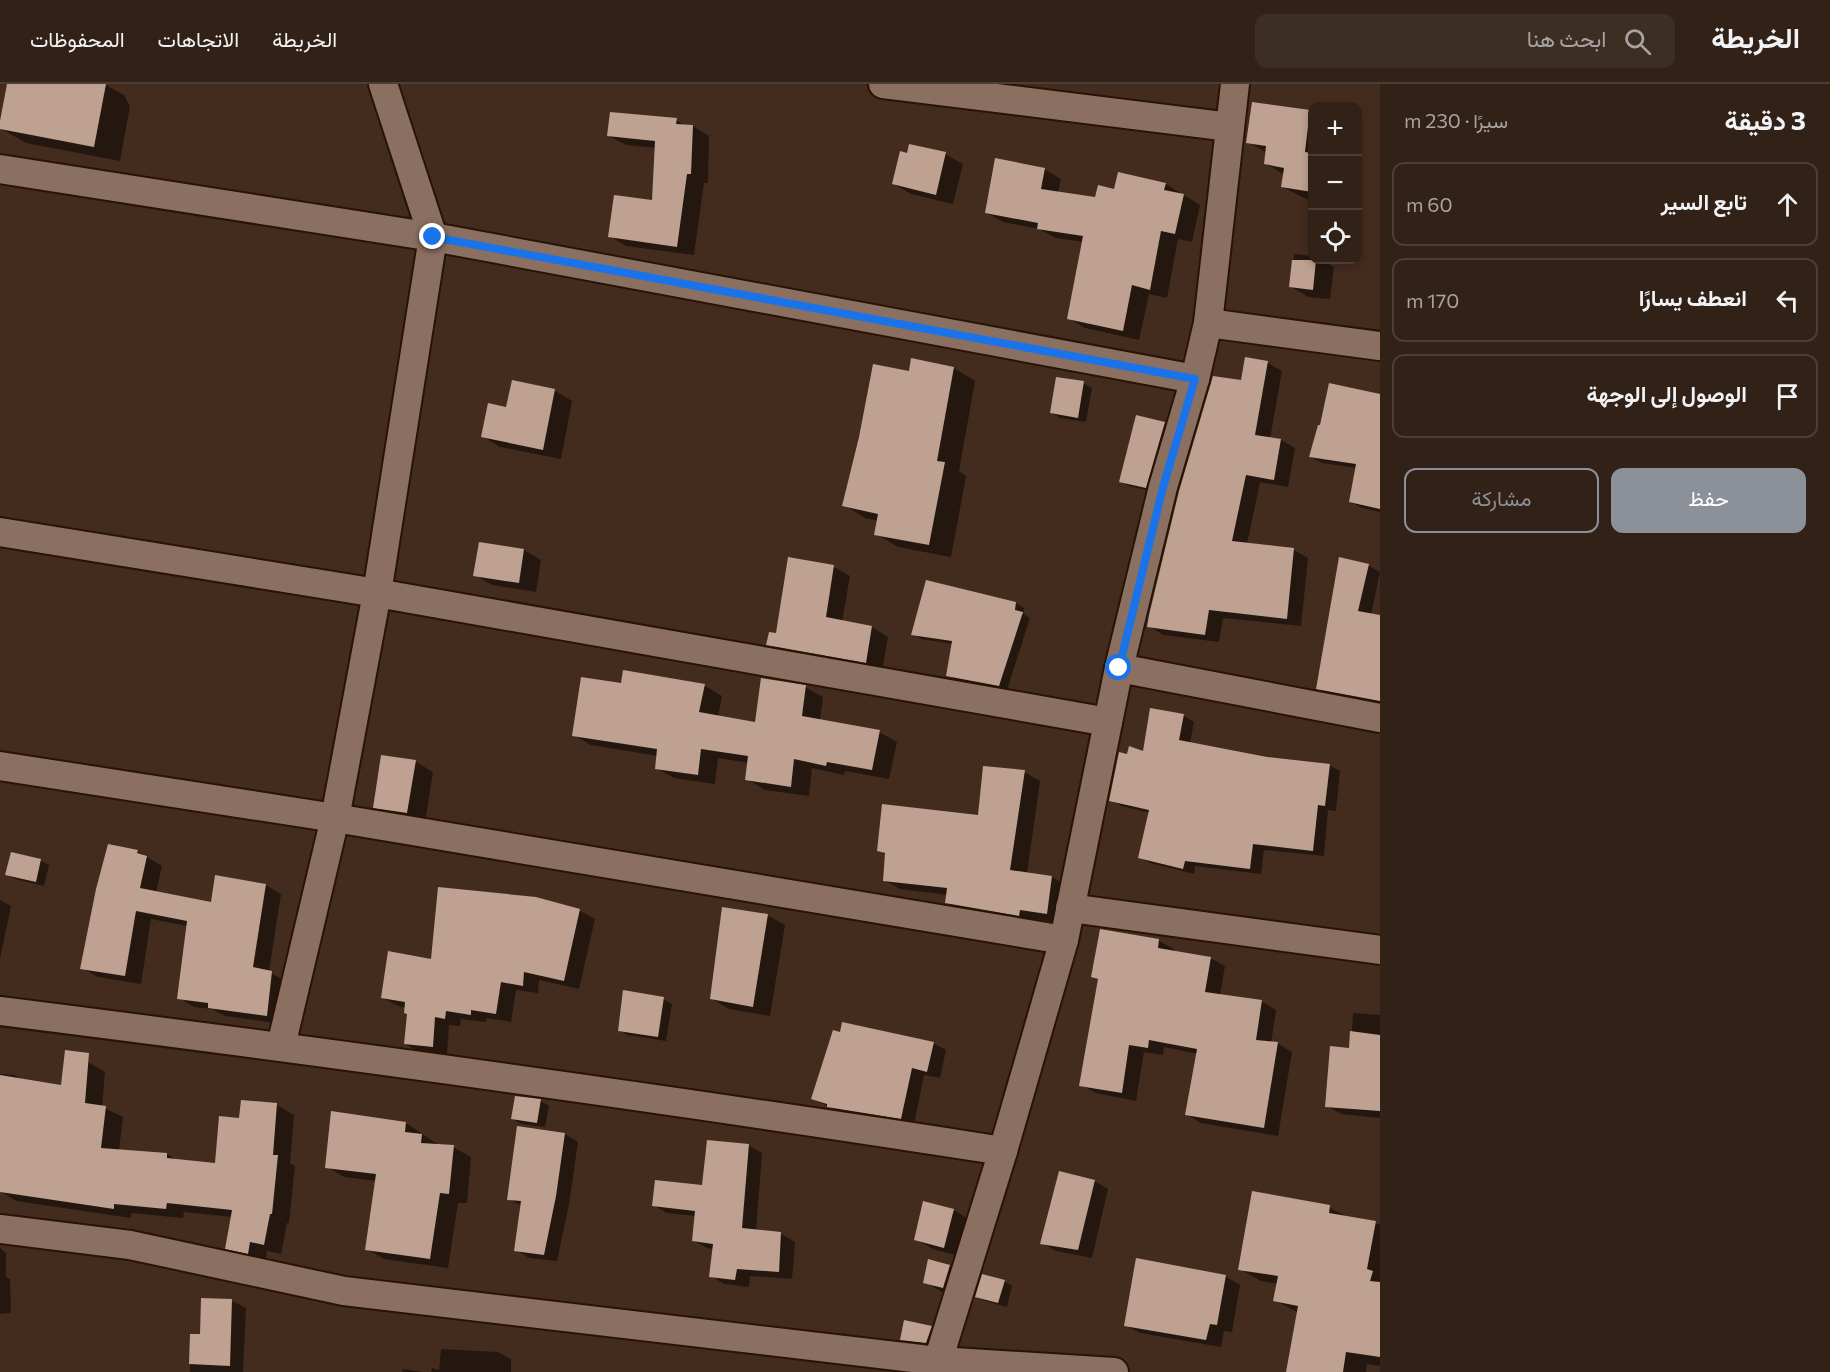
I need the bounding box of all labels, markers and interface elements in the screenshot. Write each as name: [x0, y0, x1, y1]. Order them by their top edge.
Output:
search box: [1255, 14, 1675, 68]
text: الخريطة: [1711, 20, 1800, 54]
text: ابحث هنا: [1527, 25, 1606, 52]
icon: search: [1621, 25, 1654, 58]
text: المحفوظات: [30, 26, 125, 51]
text: الاتجاهات: [158, 26, 239, 51]
text: الخريطة: [272, 26, 337, 51]
map controls: [1308, 102, 1362, 264]
button: +: [1308, 102, 1362, 156]
text: 3 دقيقة: [1725, 104, 1806, 135]
text: سيرًا · 230 m: [1404, 108, 1508, 132]
button: −: [1308, 156, 1362, 210]
text: تابع السير: [1661, 188, 1747, 215]
icon: ahead: [1771, 188, 1804, 221]
text: 60 m: [1406, 192, 1453, 216]
button: locate: [1308, 210, 1362, 264]
route end: [419, 223, 445, 249]
text: انعطف يسارًا: [1639, 284, 1747, 311]
icon: left: [1771, 284, 1804, 317]
text: 170 m: [1406, 288, 1459, 312]
text: الوصول إلى الوجهة: [1587, 380, 1747, 407]
icon: arrive: [1771, 380, 1804, 413]
button: مشاركة: [1404, 468, 1599, 533]
button: حفظ: [1611, 468, 1806, 533]
route start: [1105, 654, 1131, 680]

